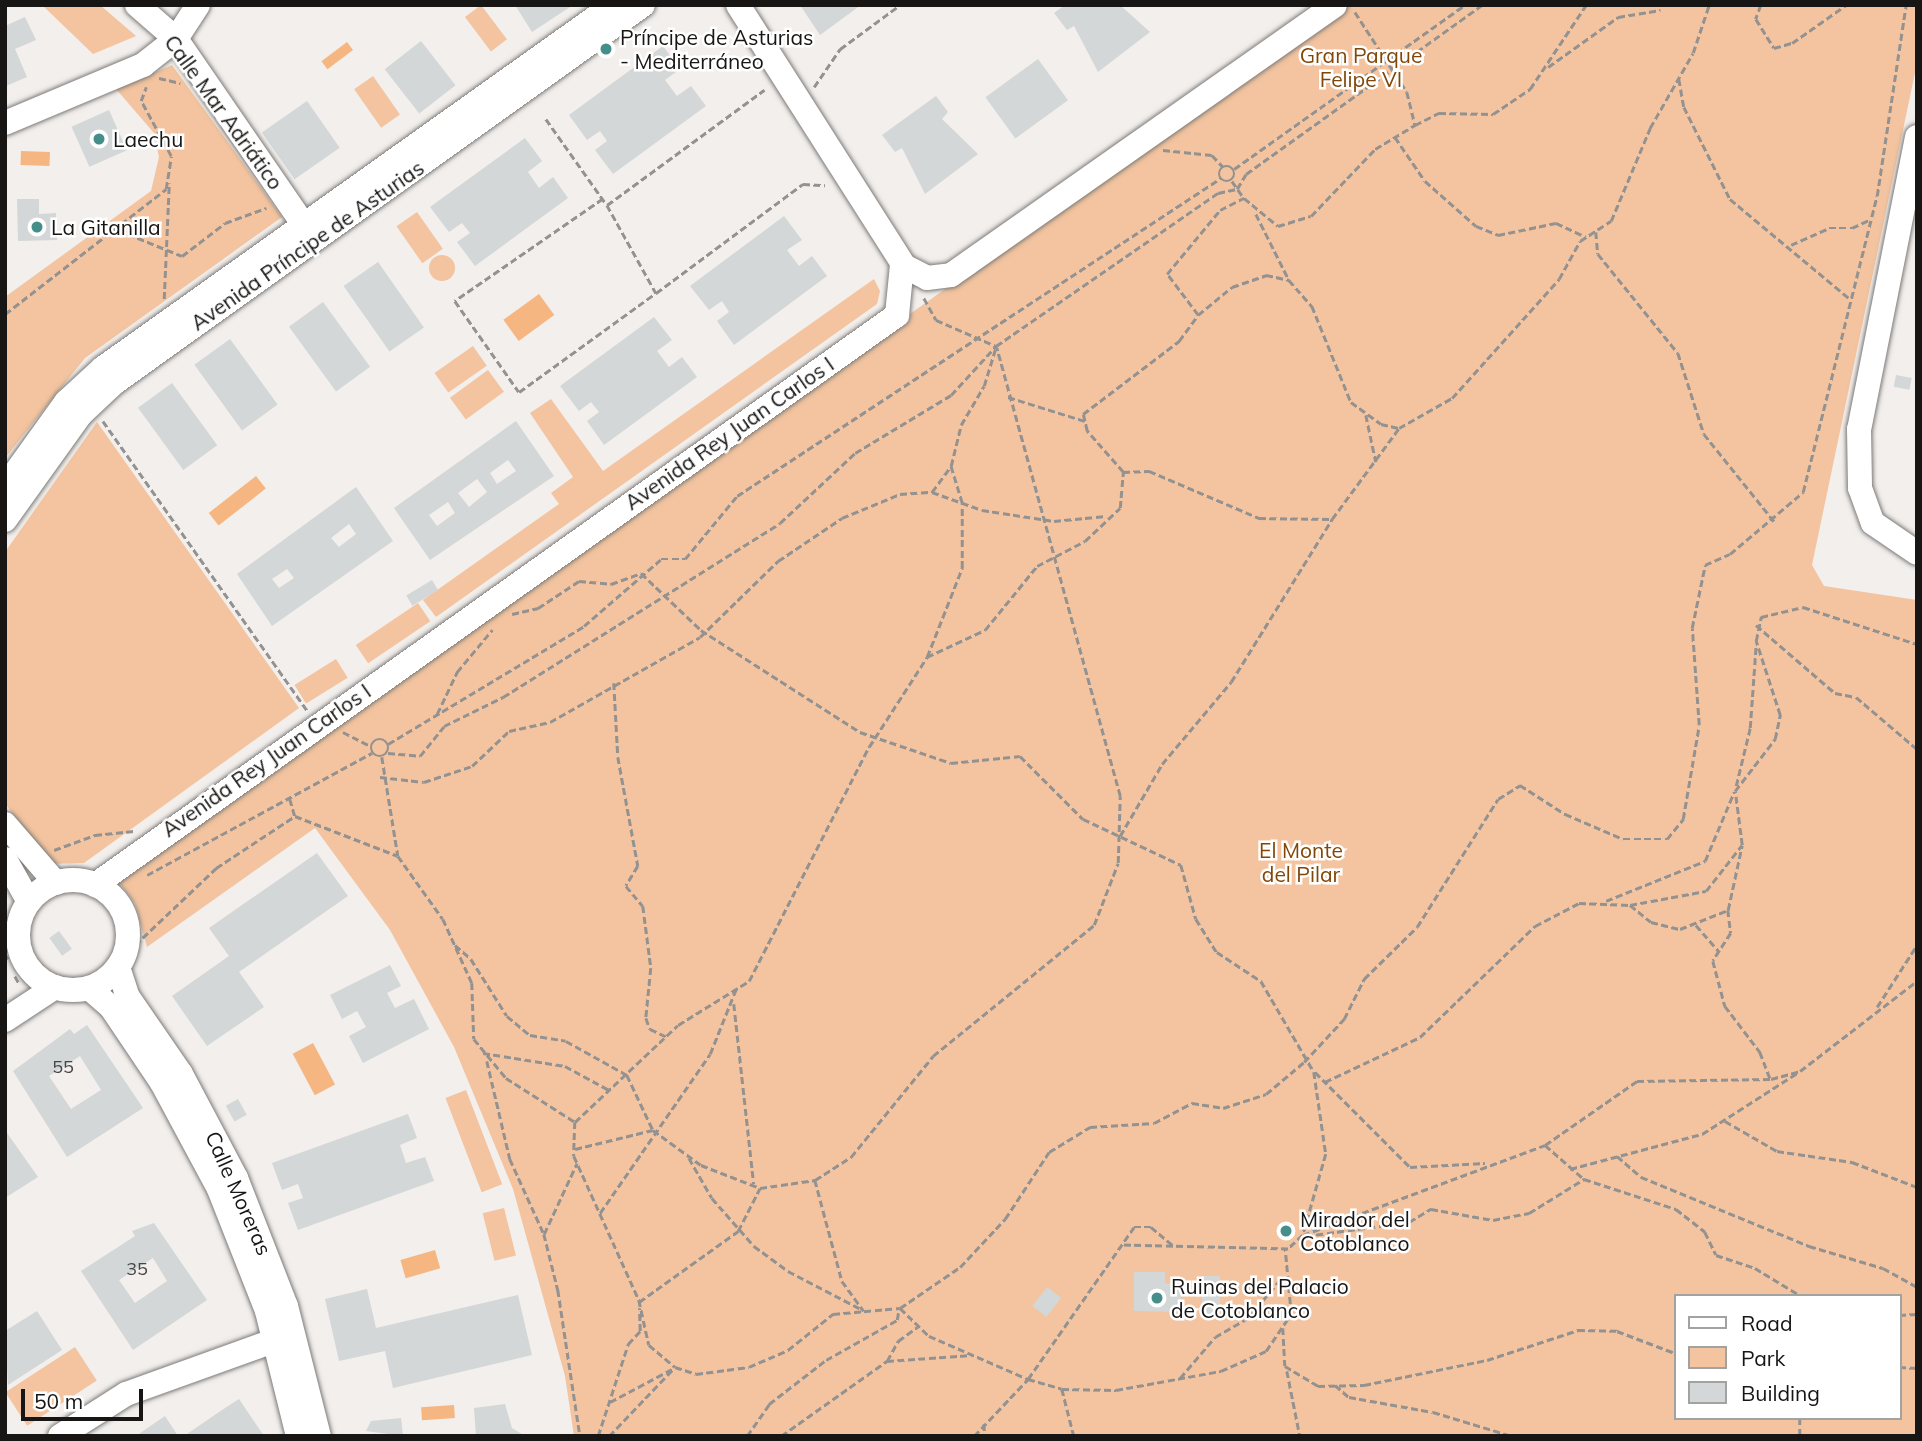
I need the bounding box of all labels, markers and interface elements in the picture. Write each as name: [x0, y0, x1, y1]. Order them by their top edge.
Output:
place label: Príncipe de Asturias - Mediterráneo: [620, 24, 814, 74]
street label: Calle Mar Adriático: [159, 30, 289, 194]
marker: Príncipe de Asturias - Mediterráneo: [598, 41, 614, 57]
park label: Gran Parque Felipe VI: [1300, 42, 1422, 92]
place label: Laechu: [113, 126, 183, 152]
marker: Laechu: [91, 131, 107, 147]
street label: Avenida Príncipe de Asturias: [186, 155, 428, 335]
place label: La Gitanilla: [51, 214, 161, 240]
marker: La Gitanilla: [29, 219, 45, 235]
street label: Avenida Rey Juan Carlos I: [620, 351, 838, 515]
street label: Avenida Rey Juan Carlos I: [157, 678, 375, 842]
park label: El Monte del Pilar: [1259, 837, 1343, 887]
house number: 55: [52, 1056, 74, 1078]
street label: Calle Moreras: [200, 1127, 278, 1259]
place label: Mirador del Cotoblanco: [1300, 1206, 1410, 1256]
marker: Mirador del Cotoblanco: [1278, 1223, 1294, 1239]
house number: 35: [126, 1258, 148, 1280]
place label: Ruinas del Palacio de Cotoblanco: [1171, 1273, 1349, 1323]
marker: Ruinas del Palacio de Cotoblanco: [1149, 1290, 1165, 1306]
legend: [1674, 1294, 1901, 1420]
text: Road: [1741, 1310, 1792, 1336]
text: Park: [1741, 1345, 1785, 1371]
scale bar: [24, 1374, 147, 1418]
text: Building: [1741, 1380, 1820, 1406]
text: 50 m: [34, 1388, 83, 1414]

